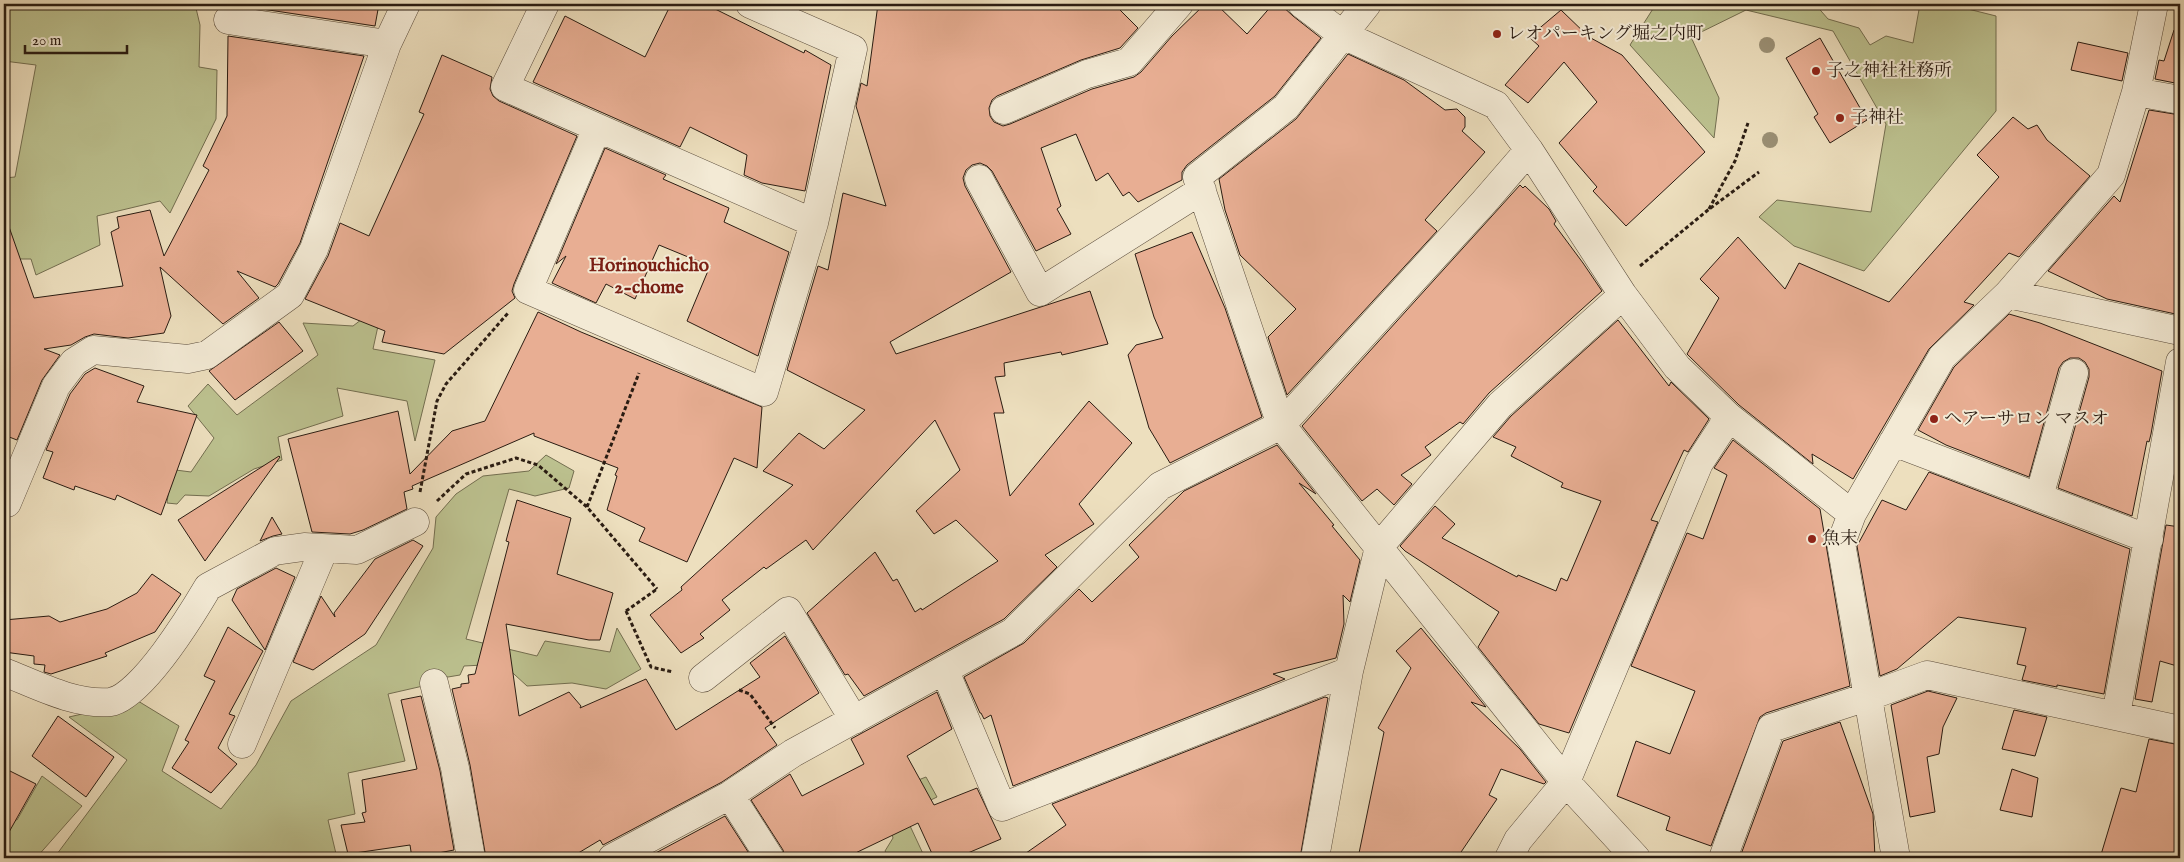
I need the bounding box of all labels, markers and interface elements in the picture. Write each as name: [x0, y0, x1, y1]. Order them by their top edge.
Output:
scale bar: [25, 22, 128, 54]
place label: レオパーキング堀之内町: [1507, 23, 1704, 46]
marker: レオパーキング堀之内町: [1491, 28, 1503, 40]
text: 20 m: [32, 31, 62, 50]
place label: 子之神社社務所: [1826, 60, 1952, 83]
marker: 子之神社社務所: [1810, 65, 1822, 77]
place label: 子神社: [1850, 107, 1904, 130]
marker: 子神社: [1834, 112, 1846, 124]
district label: Horinouchicho 2-chome: [589, 254, 709, 300]
place label: ヘアーサロン マスオ: [1944, 408, 2109, 431]
marker: ヘアーサロン マスオ: [1928, 413, 1940, 425]
place label: 魚末: [1822, 528, 1858, 551]
marker: 魚末: [1806, 533, 1818, 545]

